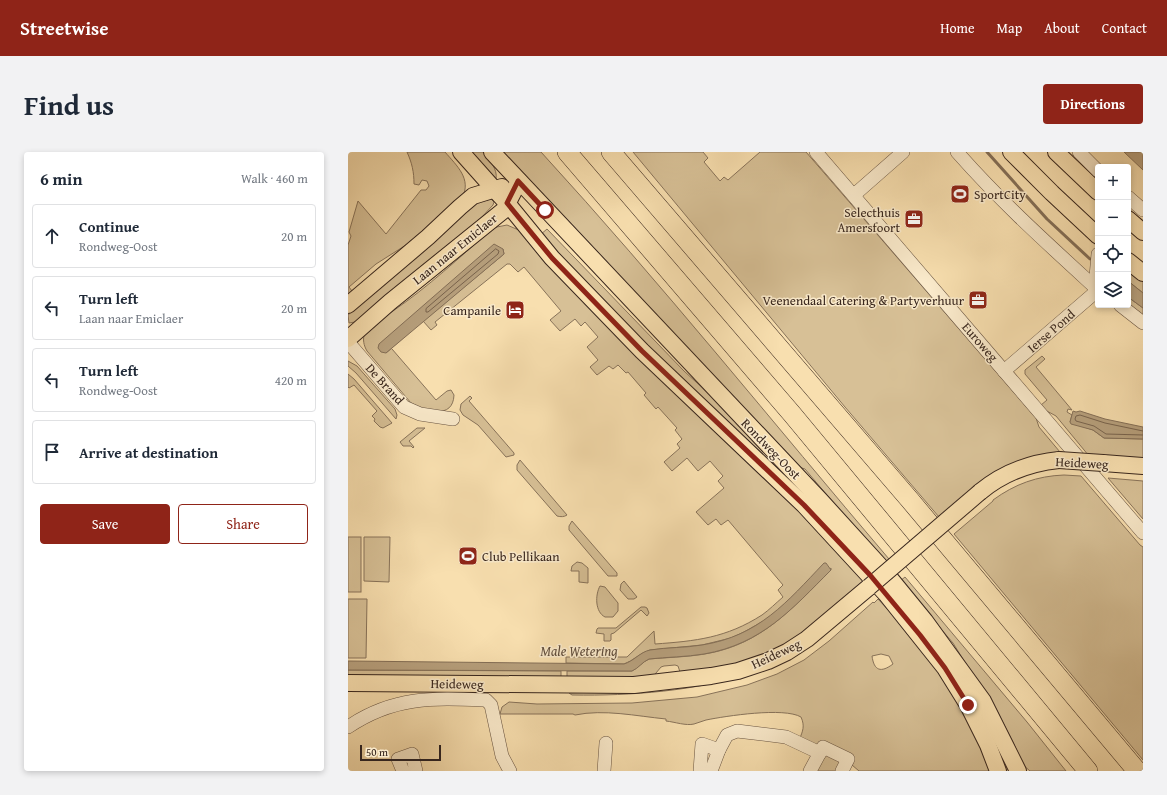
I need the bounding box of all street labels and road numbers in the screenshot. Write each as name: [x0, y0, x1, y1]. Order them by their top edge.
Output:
street label: Laan naar Emiclaer: [409, 208, 502, 289]
street label: Ierse Pond: [1023, 305, 1079, 357]
street label: Euroweg: [957, 318, 1003, 366]
street label: De Brand: [361, 359, 409, 409]
street label: Rondweg-Oost: [737, 414, 805, 484]
street label: Heideweg: [1055, 452, 1109, 474]
street label: Heideweg: [748, 634, 804, 674]
street label: Heideweg: [430, 674, 484, 694]

